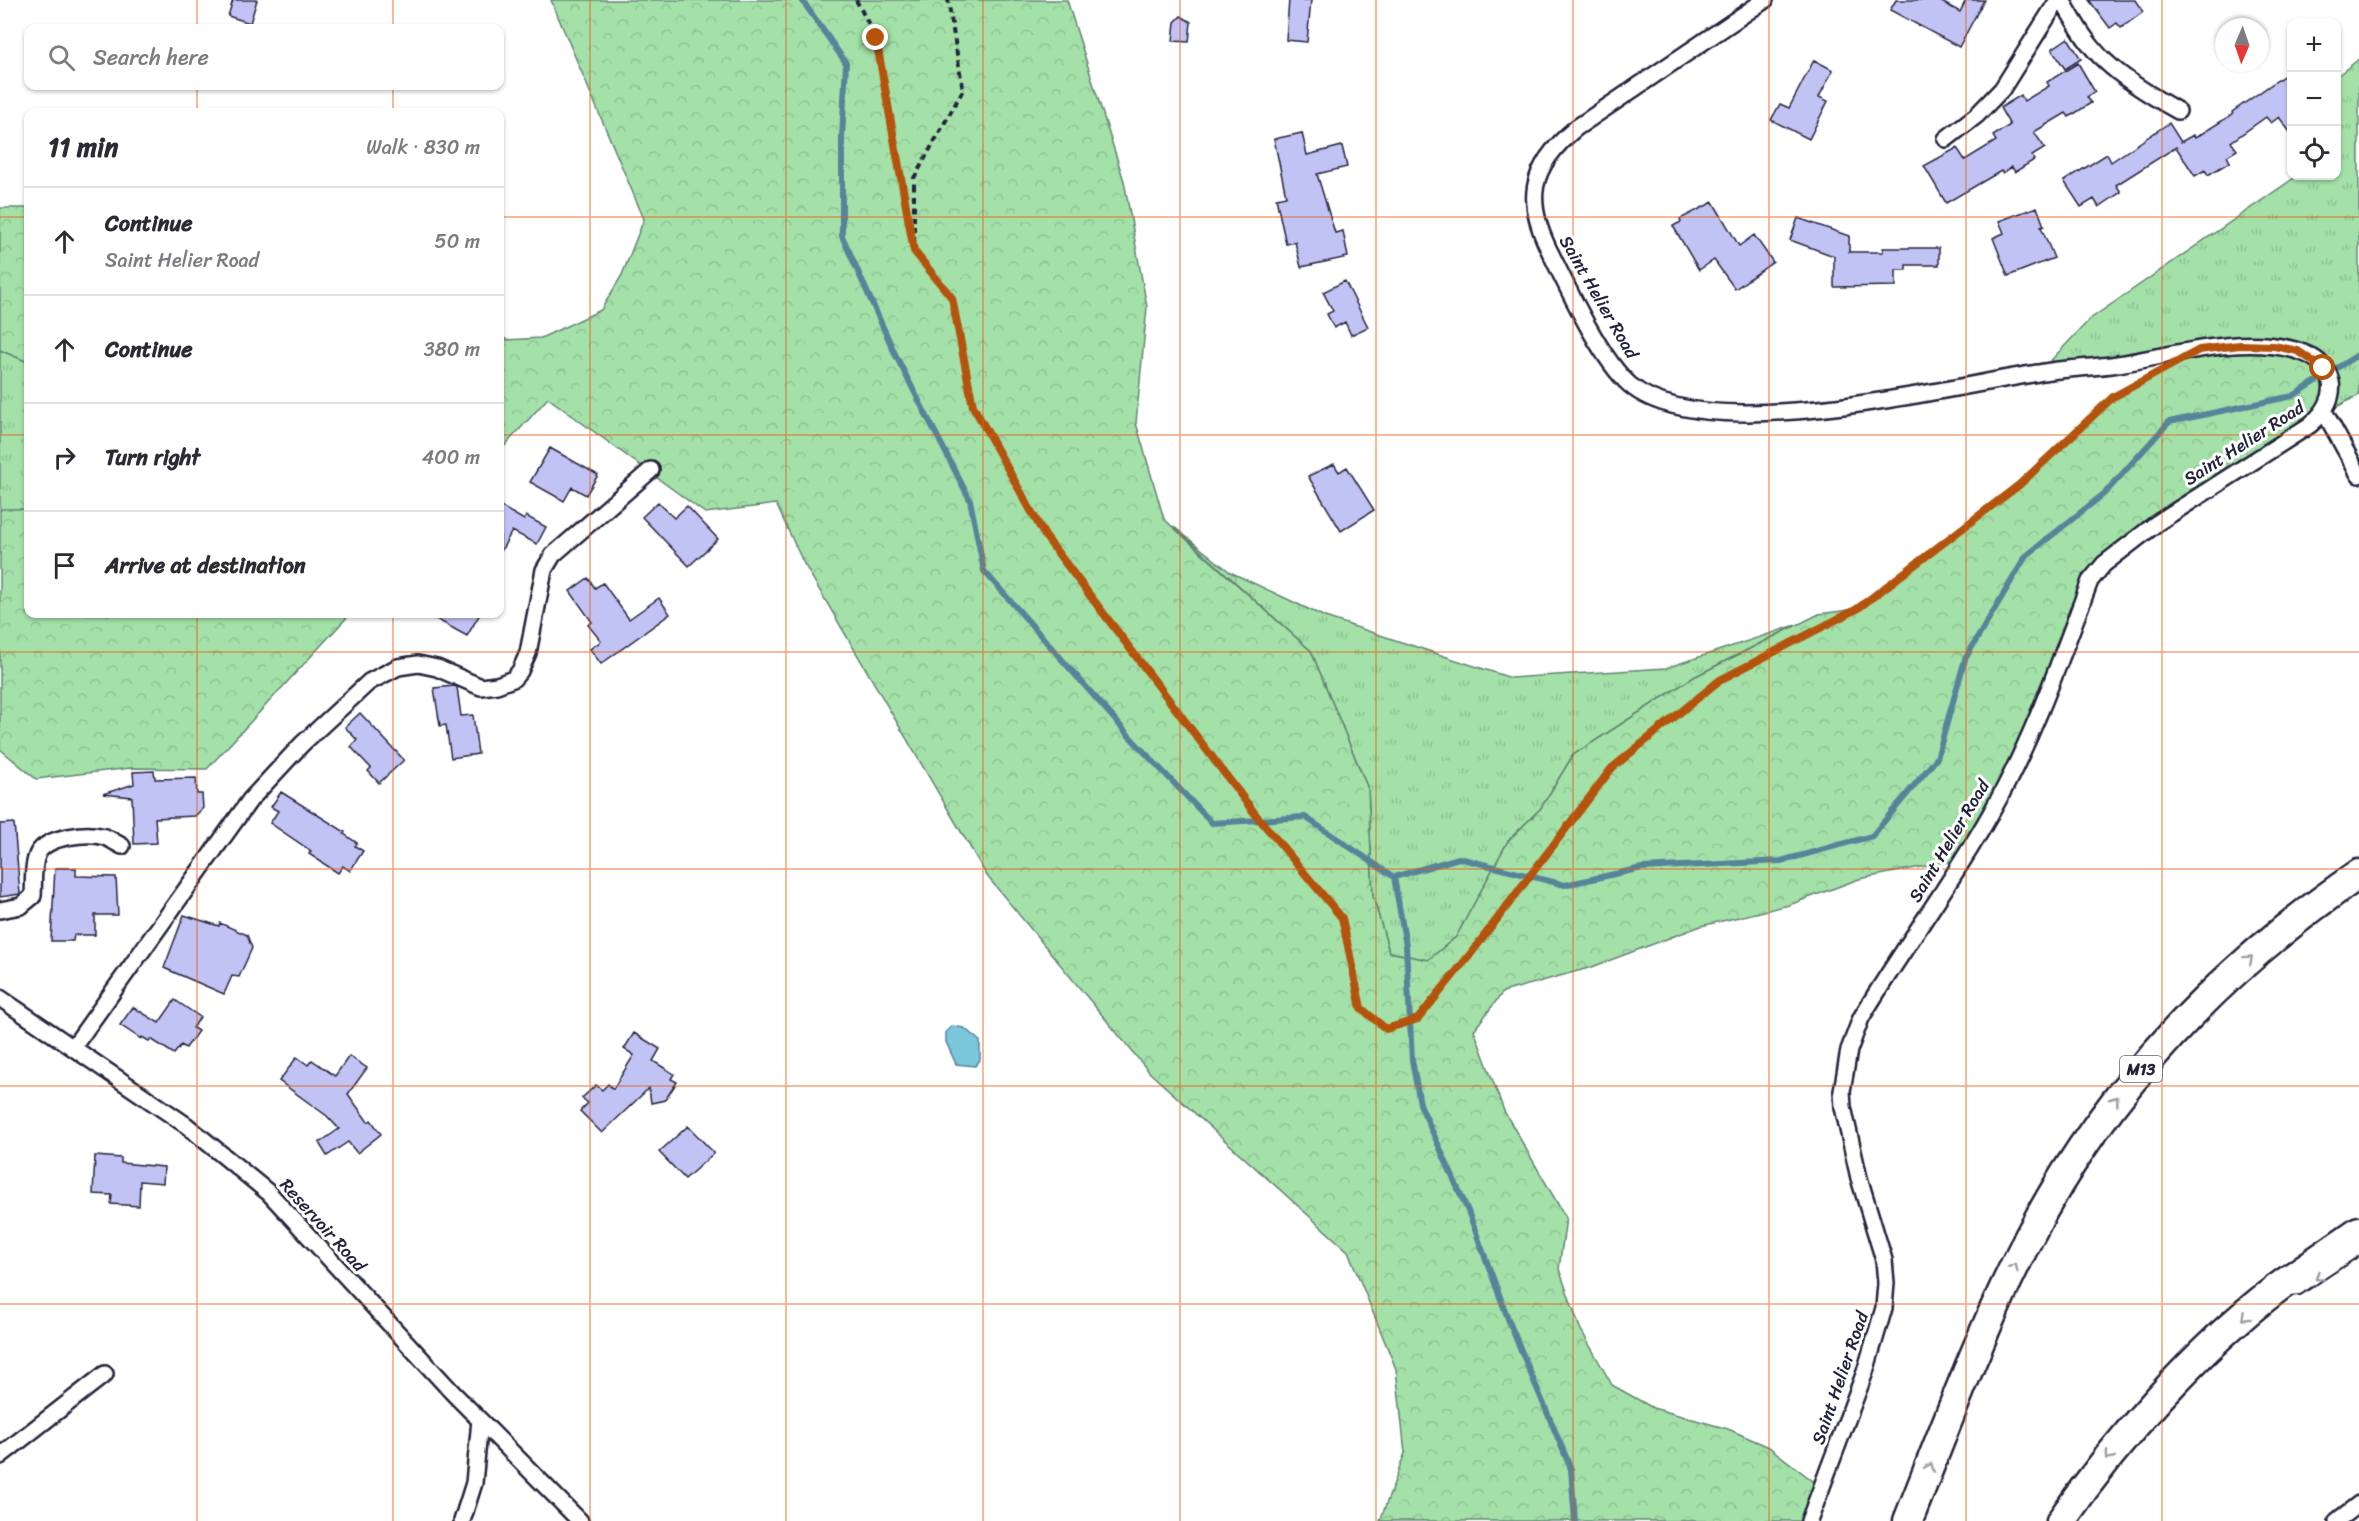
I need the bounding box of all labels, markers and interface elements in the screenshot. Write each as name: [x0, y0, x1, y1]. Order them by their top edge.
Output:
north arrow: [2215, 18, 2269, 72]
map controls: [2287, 18, 2341, 180]
button: +: [2287, 18, 2341, 72]
search box: [24, 24, 504, 90]
route end: [862, 24, 888, 50]
text: Search here: [93, 38, 209, 77]
icon: search: [45, 41, 78, 74]
button: −: [2287, 72, 2341, 126]
text: 11 min: [48, 124, 118, 170]
button: locate: [2287, 126, 2341, 180]
text: Walk · 830 m: [366, 130, 480, 165]
text: Continue: [105, 204, 193, 243]
text: 50 m: [435, 224, 480, 259]
icon: ahead: [48, 225, 81, 258]
street label: Saint Helier Road: [1550, 229, 1648, 366]
text: Saint Helier Road: [105, 243, 259, 278]
text: Continue: [105, 330, 193, 369]
text: 380 m: [424, 332, 480, 367]
icon: ahead: [48, 333, 81, 366]
route start: [2309, 354, 2335, 380]
street label: Saint Helier Road: [2177, 391, 2312, 494]
text: Turn right: [105, 438, 200, 477]
text: 400 m: [422, 440, 480, 475]
icon: right: [48, 441, 81, 474]
text: Arrive at destination: [105, 546, 306, 585]
icon: arrive: [48, 549, 81, 582]
street label: Saint Helier Road: [1900, 772, 1999, 909]
one-way arrow: [2243, 956, 2254, 967]
road number: M13: [2120, 1056, 2162, 1082]
one-way arrow: [2108, 1096, 2119, 1107]
street label: Reservoir Road: [272, 1170, 375, 1281]
one-way arrow: [2007, 1262, 2019, 1273]
one-way arrow: [2315, 1270, 2326, 1281]
street label: Saint Helier Road: [1802, 1306, 1878, 1449]
one-way arrow: [2241, 1310, 2252, 1321]
one-way arrow: [2106, 1449, 2117, 1460]
one-way arrow: [1923, 1462, 1935, 1473]

